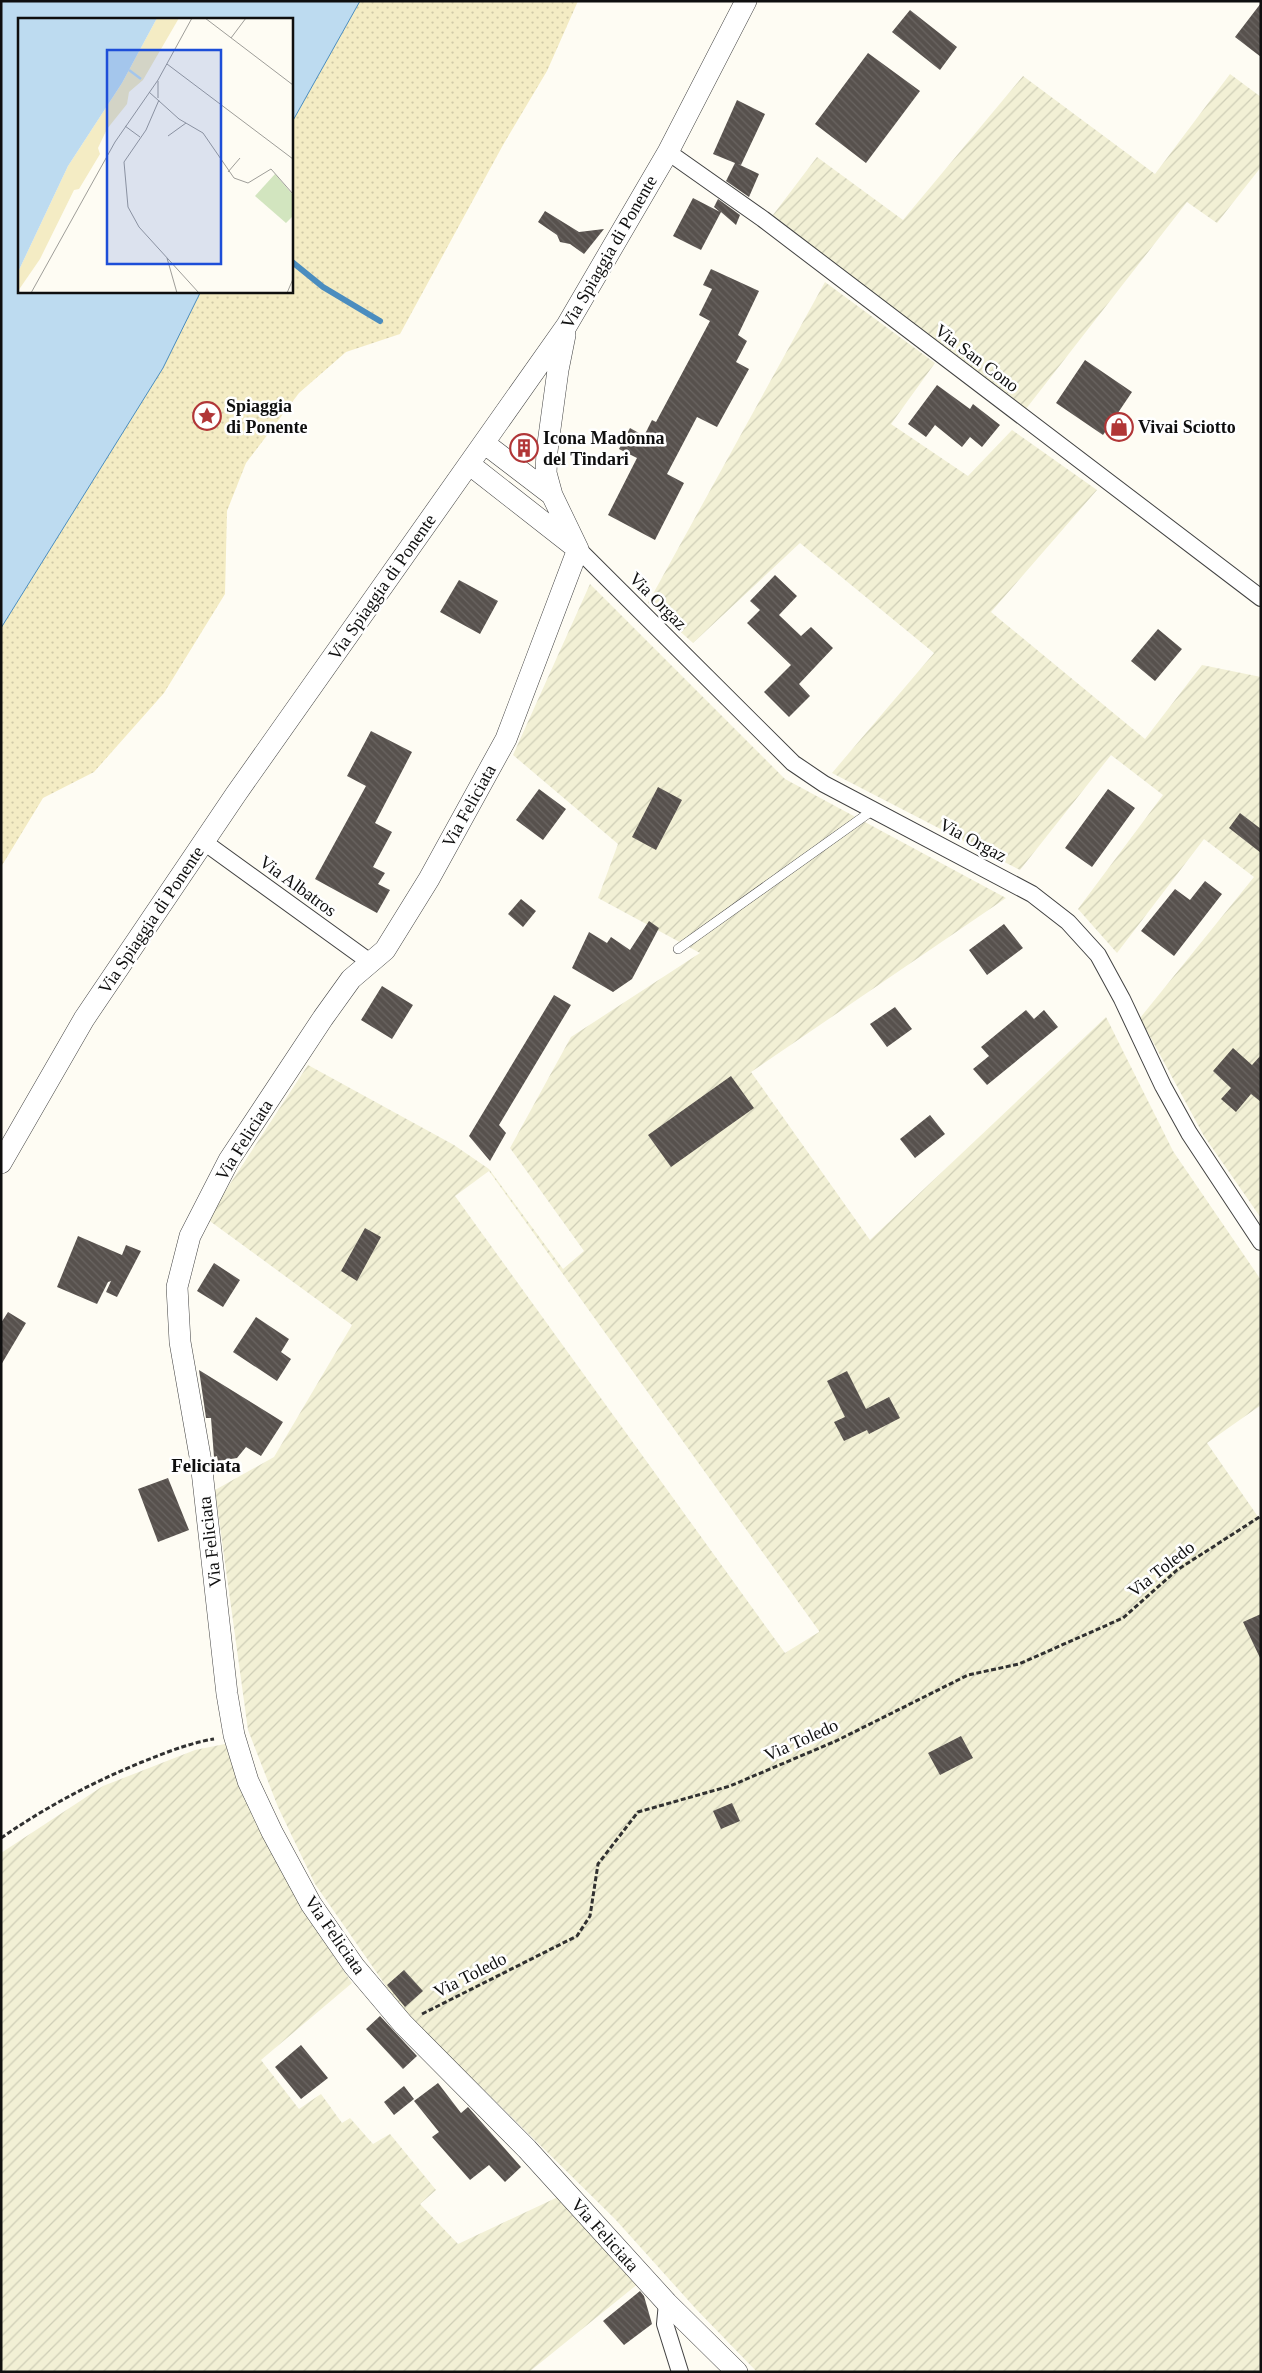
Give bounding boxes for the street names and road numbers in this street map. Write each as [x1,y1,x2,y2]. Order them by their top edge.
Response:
street label: Via Spiaggia di Ponente [557,172,661,332]
street label: Via San Cono [931,320,1023,396]
street label: Via Spiaggia di Ponente [324,510,440,664]
street label: Via Orgaz [625,568,691,634]
street label: Via Feliciata [438,761,500,851]
street label: Via Orgaz [936,814,1010,866]
street label: Via Spiaggia di Ponente [94,843,208,997]
street label: Via Albatros [256,851,340,921]
street label: Via Feliciata [211,1096,277,1184]
street label: Via Feliciata [195,1495,225,1589]
street label: Via Toledo [1124,1537,1198,1601]
street label: Via Toledo [761,1715,841,1765]
street label: Via Feliciata [301,1892,369,1978]
street label: Via Toledo [430,1948,510,2002]
street label: Via Feliciata [567,2194,643,2276]

